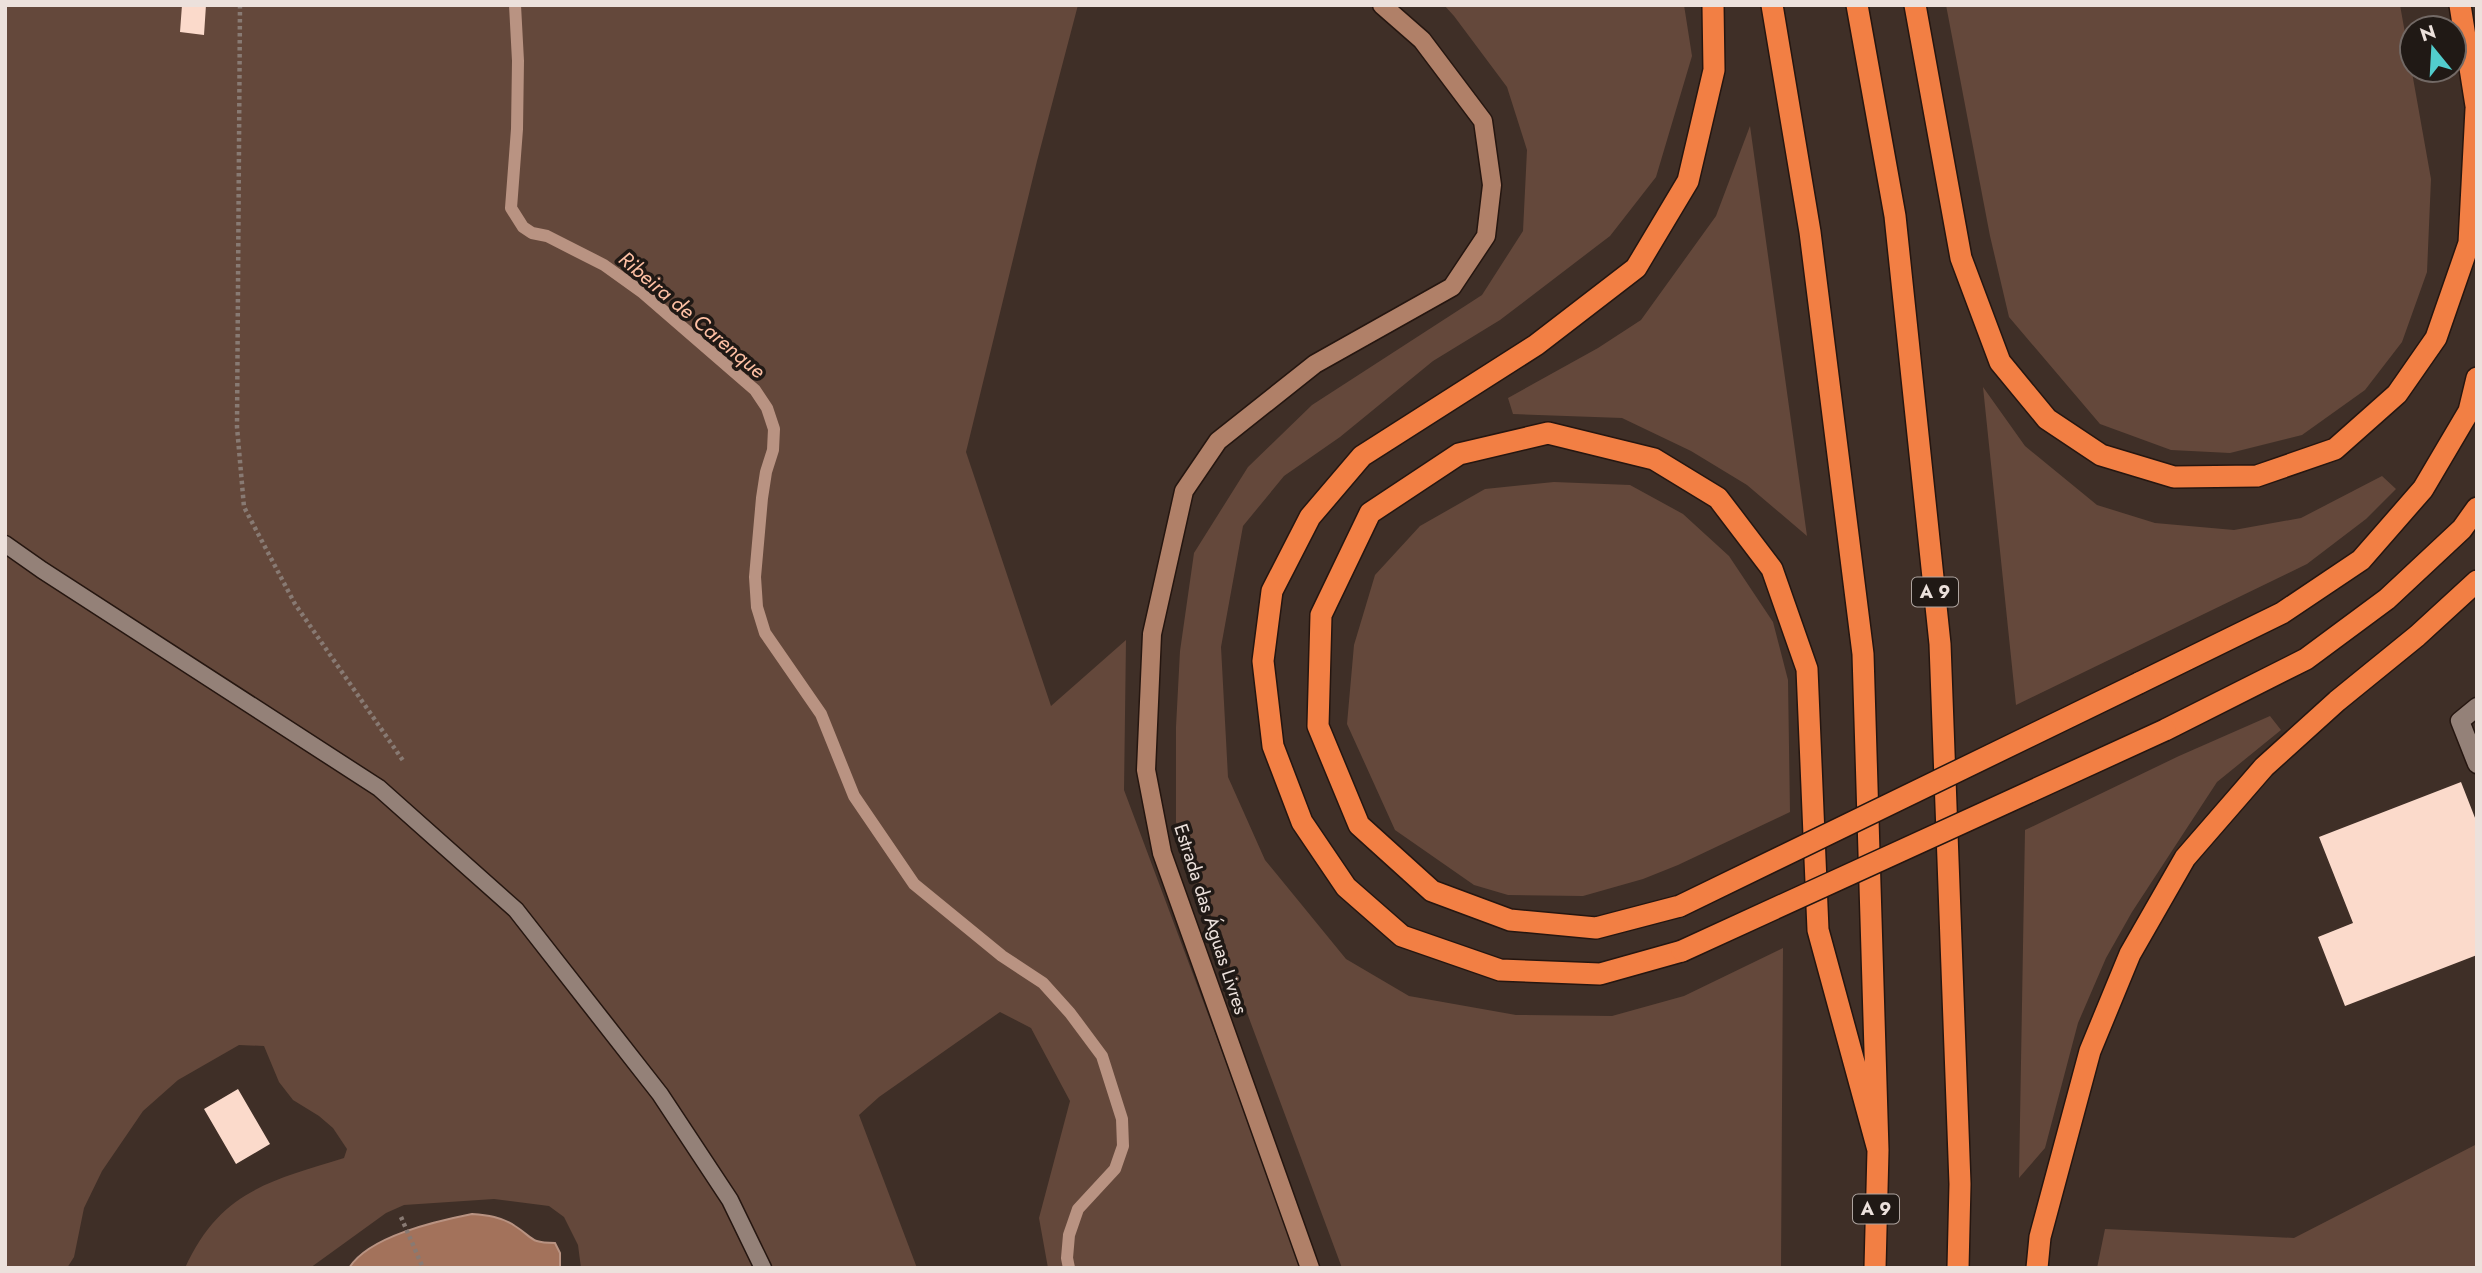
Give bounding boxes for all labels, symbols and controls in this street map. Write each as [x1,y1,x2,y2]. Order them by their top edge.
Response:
north arrow [2398,14,2468,84]
text: N [2417,18,2439,48]
water label: Ribeira de Carenque [612,244,772,386]
road number: A 9 [1912,578,1958,606]
street label: Estrada das Águas Livres [1167,820,1255,1018]
road number: A 9 [1853,1194,1899,1224]

